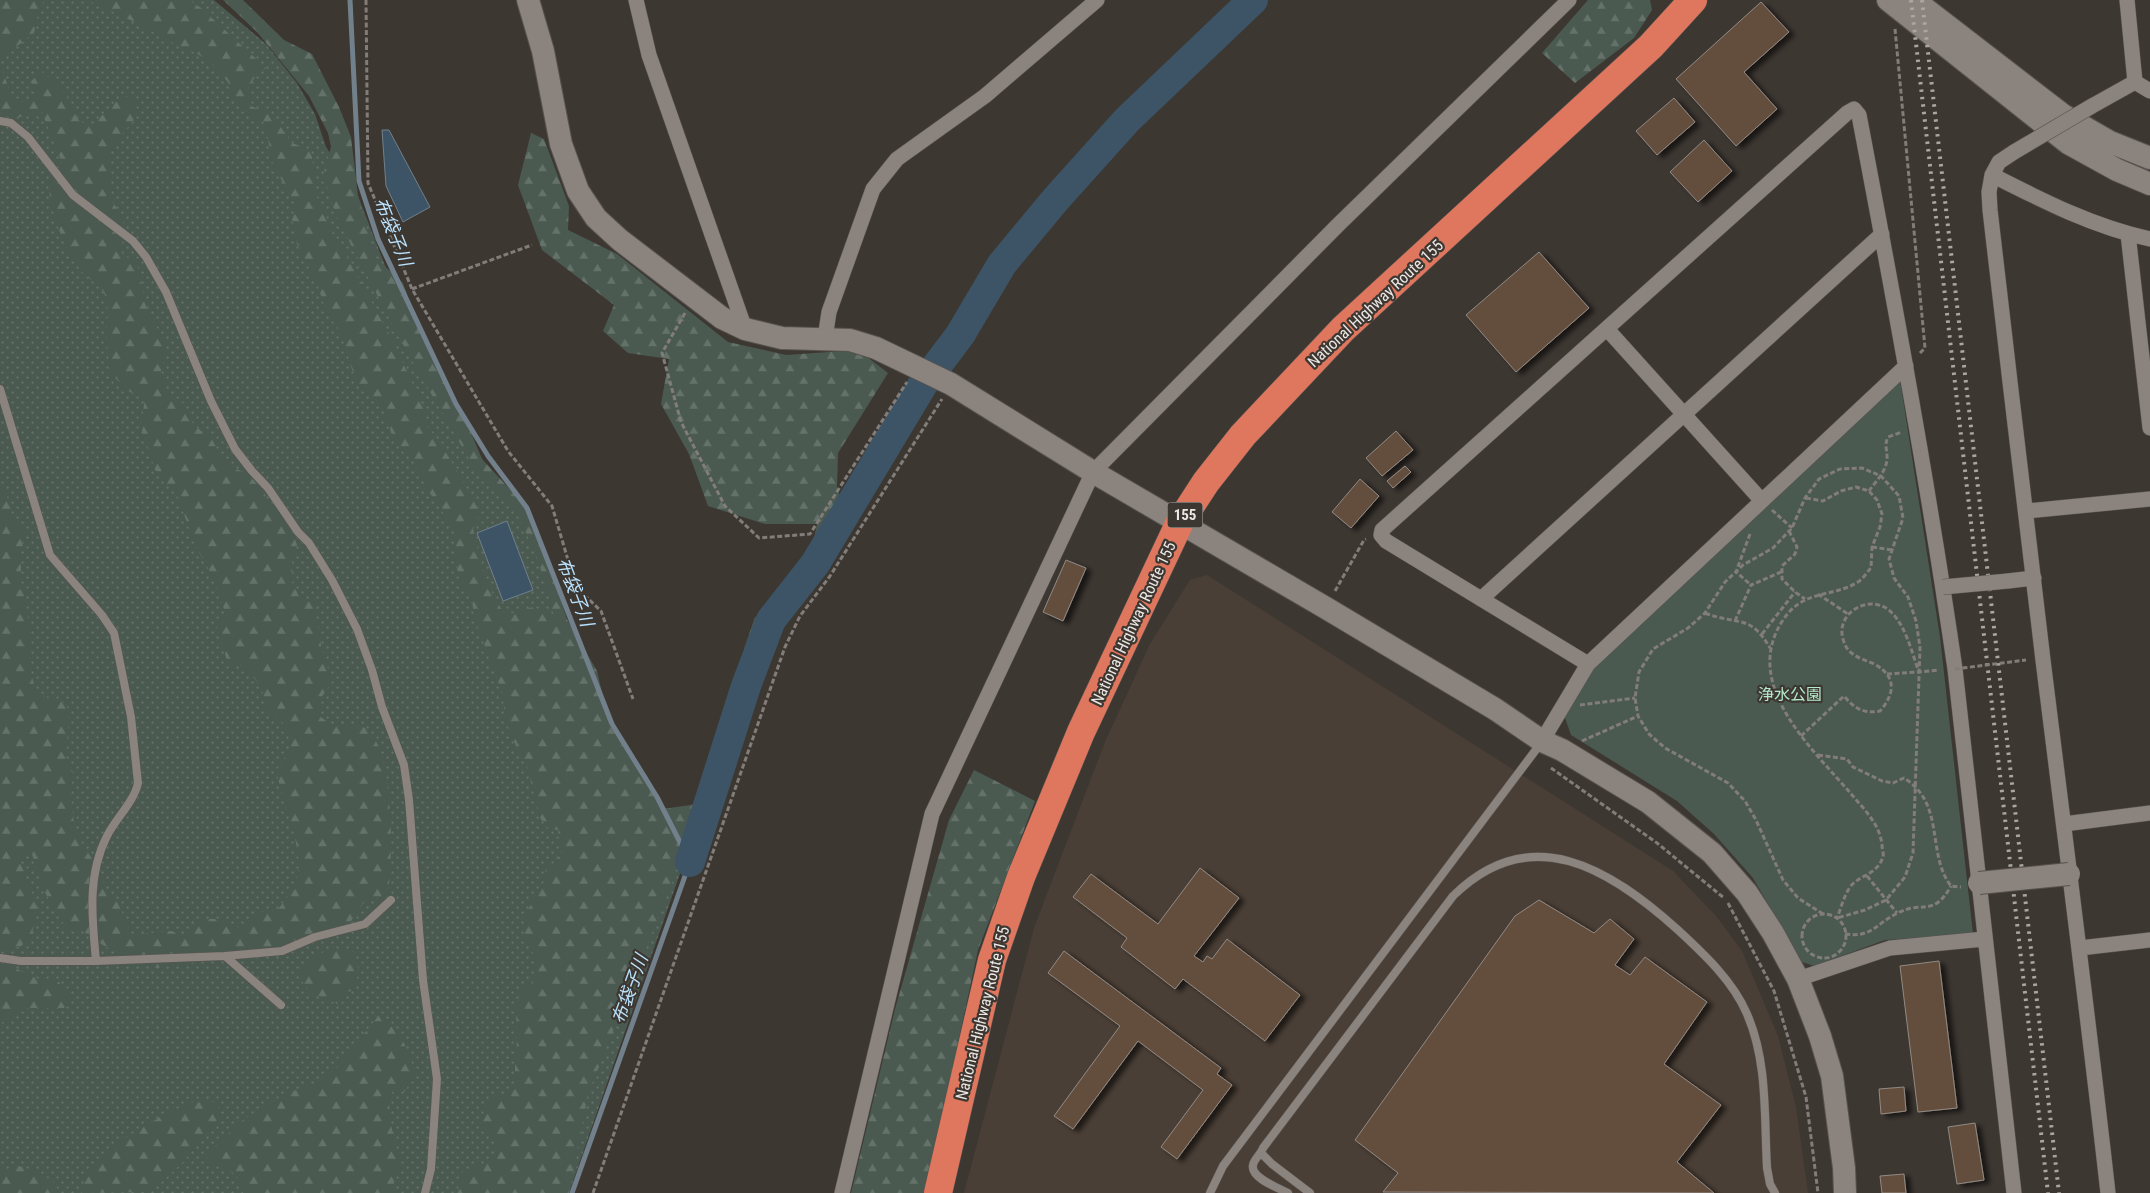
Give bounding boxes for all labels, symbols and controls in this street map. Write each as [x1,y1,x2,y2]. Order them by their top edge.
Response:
water label: 布袋子川 [370,195,417,271]
street label: National Highway Route 155 [1304,236,1447,371]
road number: 155 [1168,502,1202,528]
street label: National Highway Route 155 [1087,538,1180,708]
water label: 布袋子川 [553,554,599,631]
park label: 浄水公園 [1758,685,1822,704]
street label: National Highway Route 155 [952,924,1013,1102]
water label: 布袋子川 [607,950,652,1026]

